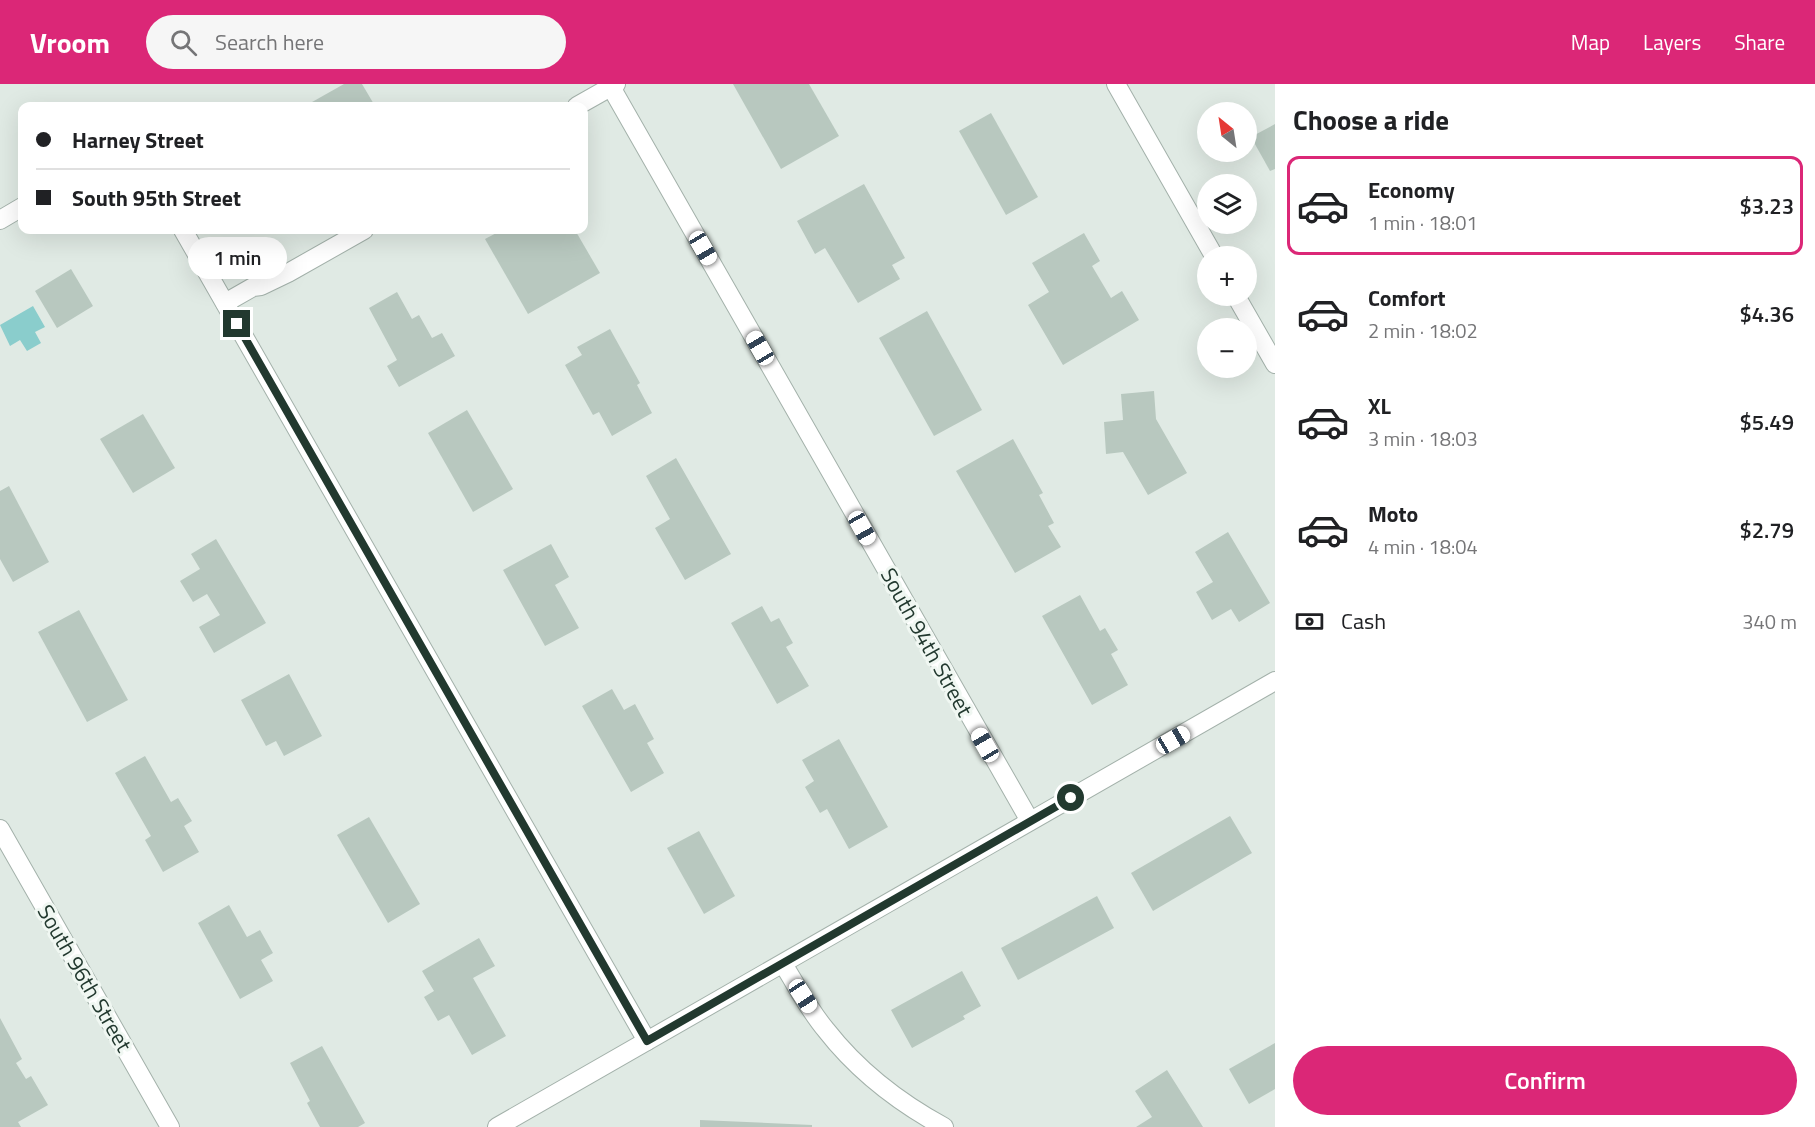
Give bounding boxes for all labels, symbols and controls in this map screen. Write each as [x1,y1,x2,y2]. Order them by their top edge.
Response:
search box [146,15,566,69]
text: Vroom [30,21,110,64]
text: Search here [215,25,324,59]
icon: search [167,26,200,59]
text: Map [1571,26,1610,58]
text: Layers [1643,26,1701,58]
text: Share [1734,26,1785,58]
text: Choose a ride [1293,99,1449,140]
north arrow [1197,102,1257,162]
map controls [1197,102,1257,378]
text: Harney Street [72,123,204,157]
text: Economy [1368,173,1455,207]
button: layers [1197,174,1257,234]
icon: car [1296,179,1350,233]
text: South 95th Street [72,181,241,215]
text: $3.23 [1739,189,1794,223]
text: 1 min · 18:01 [1368,207,1478,238]
car [686,228,720,268]
callout: 1 min [188,237,286,279]
text: 1 min [213,242,262,273]
button: + [1197,246,1257,306]
text: Comfort [1368,281,1446,315]
icon: car [1296,287,1350,341]
text: $4.36 [1739,297,1794,331]
route end [223,310,250,337]
text: 2 min · 18:02 [1368,315,1478,346]
button: − [1197,318,1257,378]
car [743,328,777,368]
text: XL [1368,389,1391,423]
icon: car [1296,395,1350,449]
text: $5.49 [1739,405,1794,439]
text: 3 min · 18:03 [1368,423,1478,454]
text: Moto [1368,497,1418,531]
icon: car [1296,503,1350,557]
car [845,508,879,548]
text: $2.79 [1739,513,1794,547]
text: 4 min · 18:04 [1368,531,1478,562]
street label: South 94th Street [872,561,982,723]
text: Cash [1341,604,1386,638]
icon: cash [1293,605,1326,638]
text: 340 m [1742,606,1797,637]
car [1153,723,1193,757]
car [968,725,1002,765]
route start [1057,784,1084,811]
street label: South 96th Street [29,898,141,1058]
car [786,976,820,1016]
button: Confirm [1293,1046,1797,1115]

